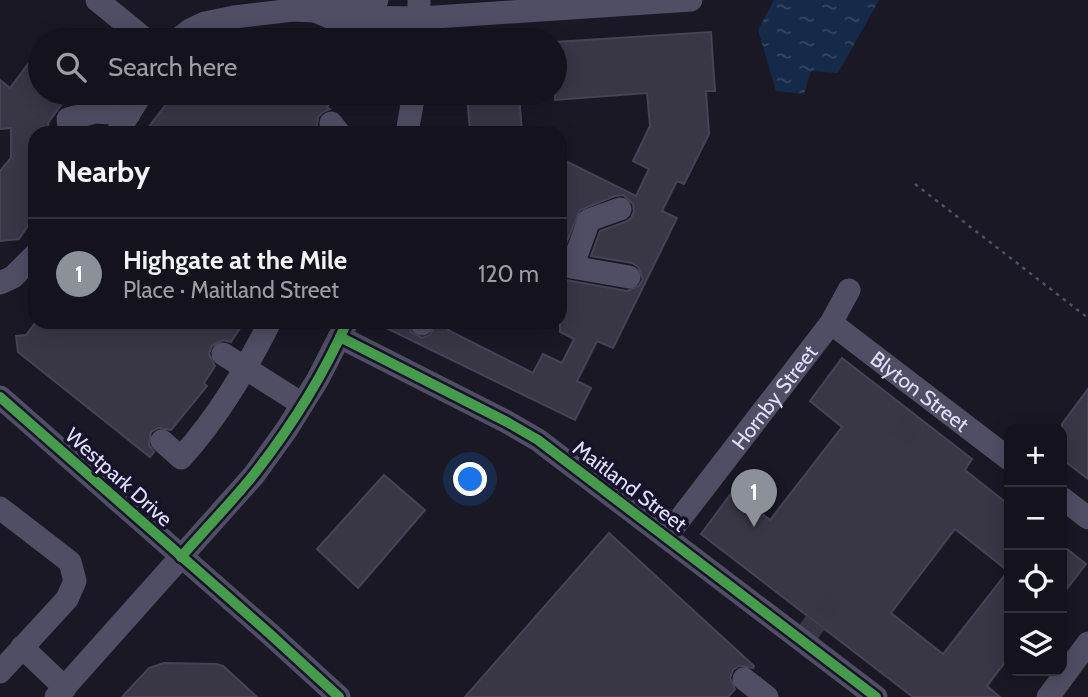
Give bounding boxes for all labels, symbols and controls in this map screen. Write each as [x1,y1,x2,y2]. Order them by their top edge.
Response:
search box [28,28,567,105]
icon: search [52,48,90,86]
text: Search here [108,51,237,83]
text: Nearby [56,153,150,190]
text: Highgate at the Mile [123,244,347,276]
text: 1 [75,260,83,288]
text: 120 m [478,260,539,288]
text: Place · Maitland Street [123,276,339,304]
street label: Hornby Street [726,340,822,454]
street label: Blyton Street [866,346,974,436]
street label: Westpark Drive [60,422,178,532]
map controls [1004,424,1067,676]
button: + [1004,424,1067,487]
street label: Maitland Street [568,435,692,537]
your location [453,462,487,496]
pin: 1 [731,469,777,527]
button: − [1004,487,1067,550]
button: locate [1004,550,1067,613]
button: layers [1004,613,1067,676]

